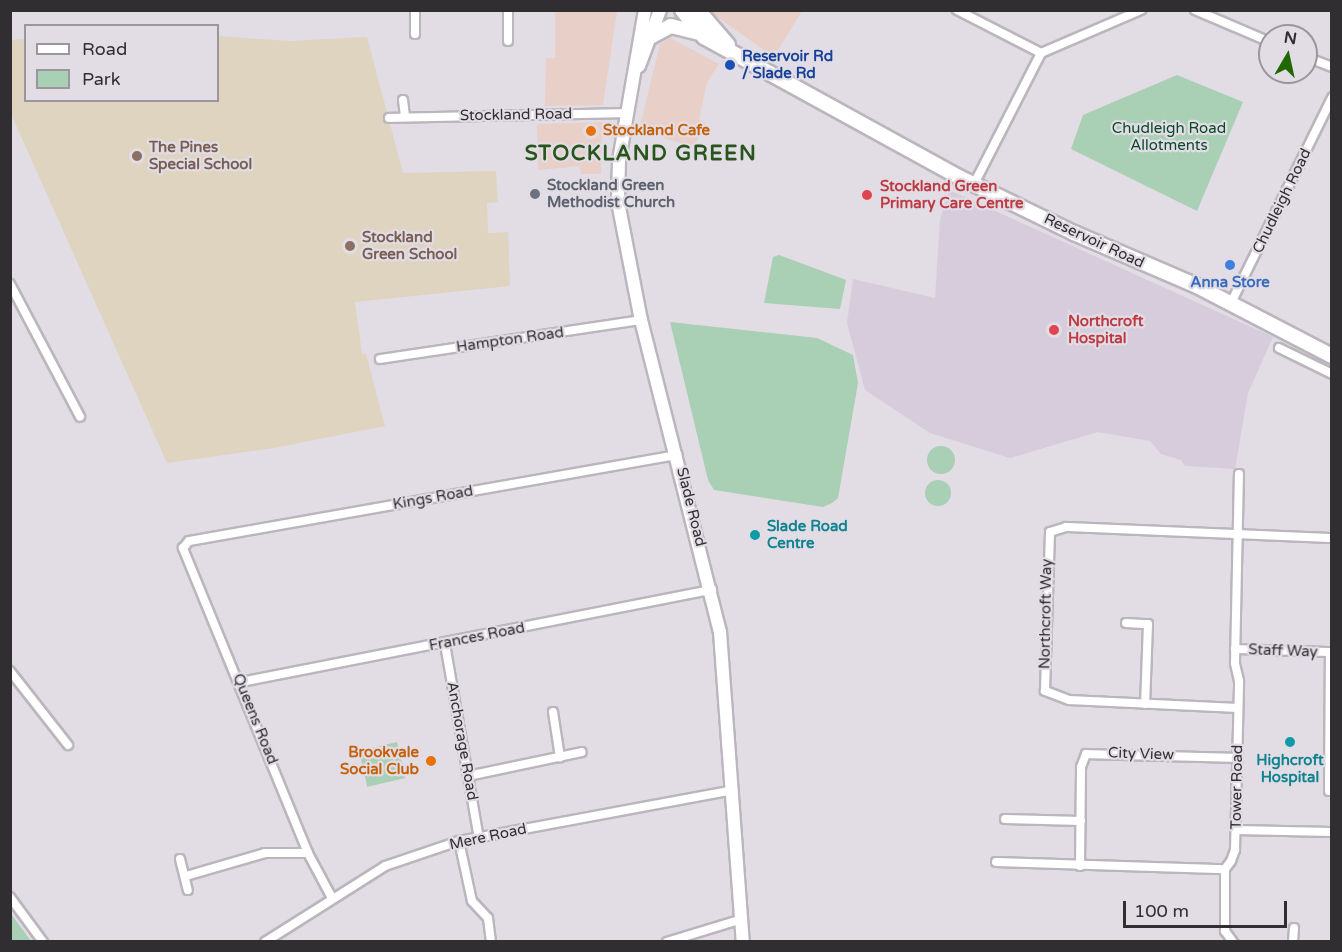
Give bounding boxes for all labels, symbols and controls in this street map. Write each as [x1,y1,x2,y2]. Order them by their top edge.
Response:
legend [24,24,219,102]
north arrow [1258,24,1318,84]
text: N [1283,27,1298,49]
text: Road [82,38,127,60]
place label: Reservoir Rd / Slade Rd [742,47,833,82]
marker: Reservoir Rd / Slade Rd [723,58,737,72]
text: Park [82,68,120,90]
street label: Stockland Road [460,105,572,125]
park label: Chudleigh Road Allotments [1112,119,1226,154]
place label: Stockland Cafe [603,122,710,140]
marker: Stockland Cafe [584,124,598,138]
place label: The Pines Special School [149,138,252,173]
district label: STOCKLAND GREEN [525,141,757,167]
street label: Chudleigh Road [1249,146,1315,256]
marker: The Pines Special School [130,149,144,163]
place label: Stockland Green Methodist Church [547,176,675,211]
place label: Stockland Green Primary Care Centre [880,177,1023,212]
marker: Stockland Green Primary Care Centre [858,186,876,204]
marker: Stockland Green Methodist Church [528,187,542,201]
street label: Reservoir Road [1041,210,1147,272]
place label: Stockland Green School [362,228,457,263]
marker: Stockland Green School [343,239,357,253]
marker: Anna Store [1223,258,1237,272]
place label: Anna Store [1190,274,1270,292]
place label: Northcroft Hospital [1068,312,1143,347]
marker: Northcroft Hospital [1045,321,1063,339]
street label: Hampton Road [455,324,565,356]
street label: Slade Road [672,466,710,548]
street label: Kings Road [391,482,475,514]
place label: Slade Road Centre [767,517,848,552]
marker: Slade Road Centre [748,528,762,542]
street label: Northcroft Way [1036,559,1056,669]
street label: Frances Road [428,619,526,655]
street label: Staff Way [1248,641,1318,661]
street label: Queens Road [229,671,281,767]
street label: Anchorage Road [443,680,481,802]
marker: Highcroft Hospital [1283,735,1297,749]
place label: Brookvale Social Club [340,743,419,778]
street label: City View [1108,744,1174,764]
street label: Tower Road [1227,744,1247,830]
place label: Highcroft Hospital [1256,751,1324,786]
marker: Brookvale Social Club [424,754,438,768]
street label: Mere Road [448,820,528,854]
scale bar [1126,889,1290,927]
text: 100 m [1134,900,1189,922]

